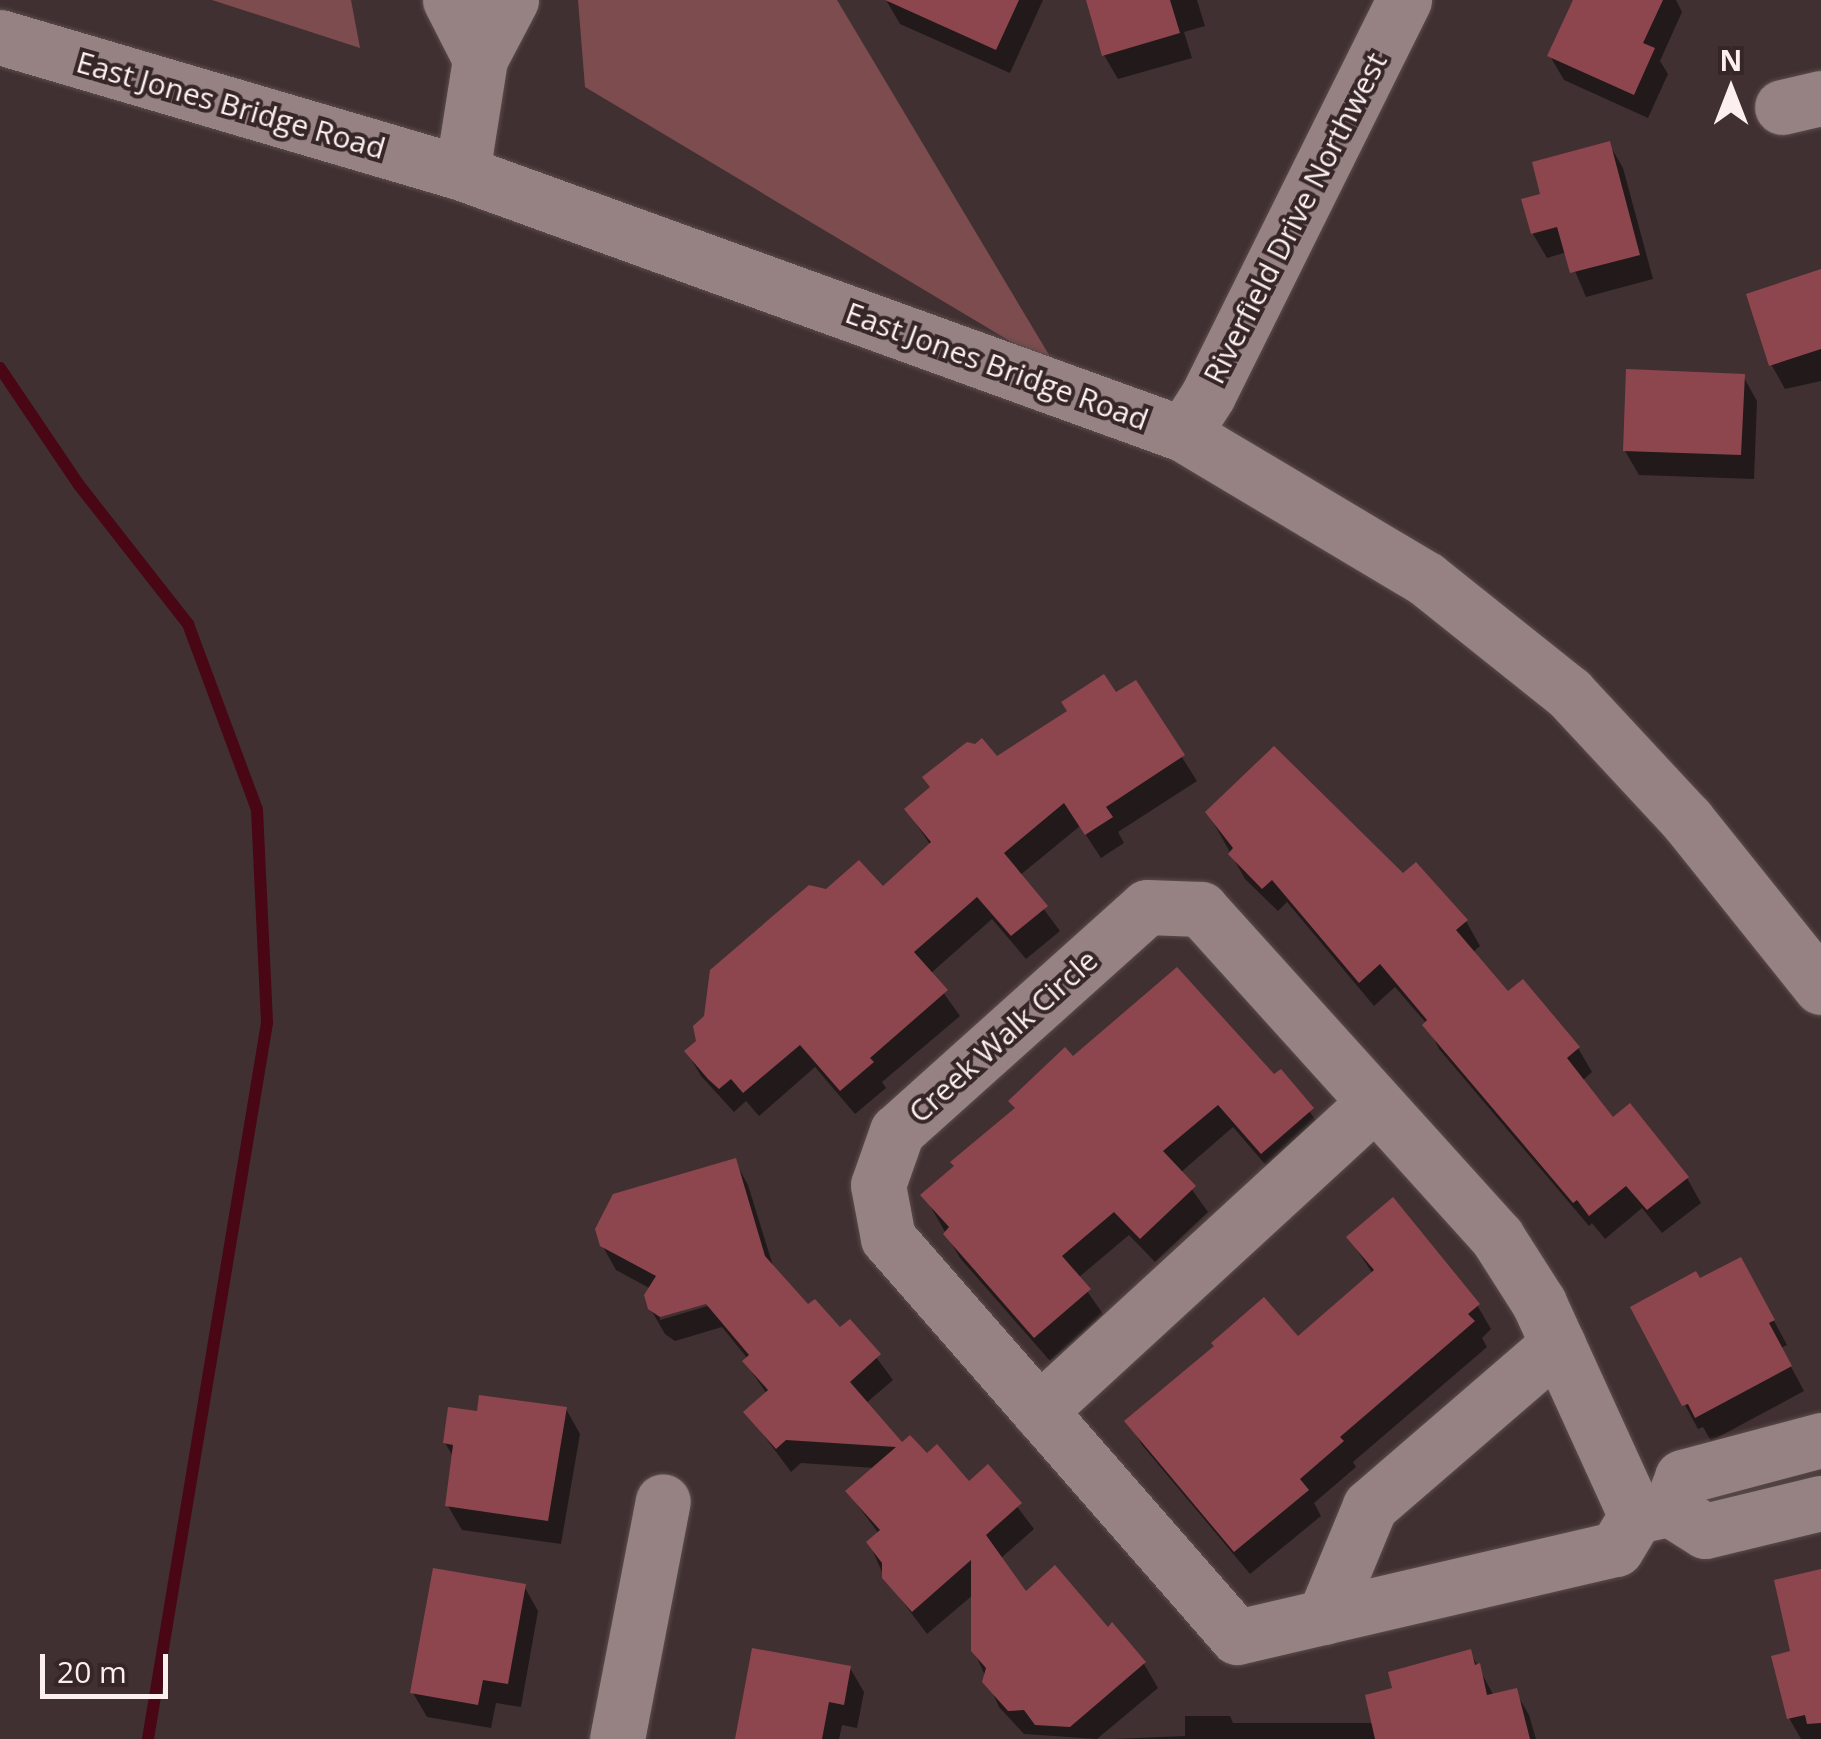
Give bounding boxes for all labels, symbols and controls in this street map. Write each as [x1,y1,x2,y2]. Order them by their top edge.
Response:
north arrow [1681,40,1781,140]
text: N [1720,41,1742,79]
street label: East Jones Bridge Road [72,44,390,166]
street label: Riverfield Drive Northwest [1196,46,1394,390]
street label: East Jones Bridge Road [841,294,1153,438]
street label: Creek Walk Circle [901,942,1105,1130]
scale bar [45,1634,172,1696]
text: 20 m [57,1651,127,1692]

